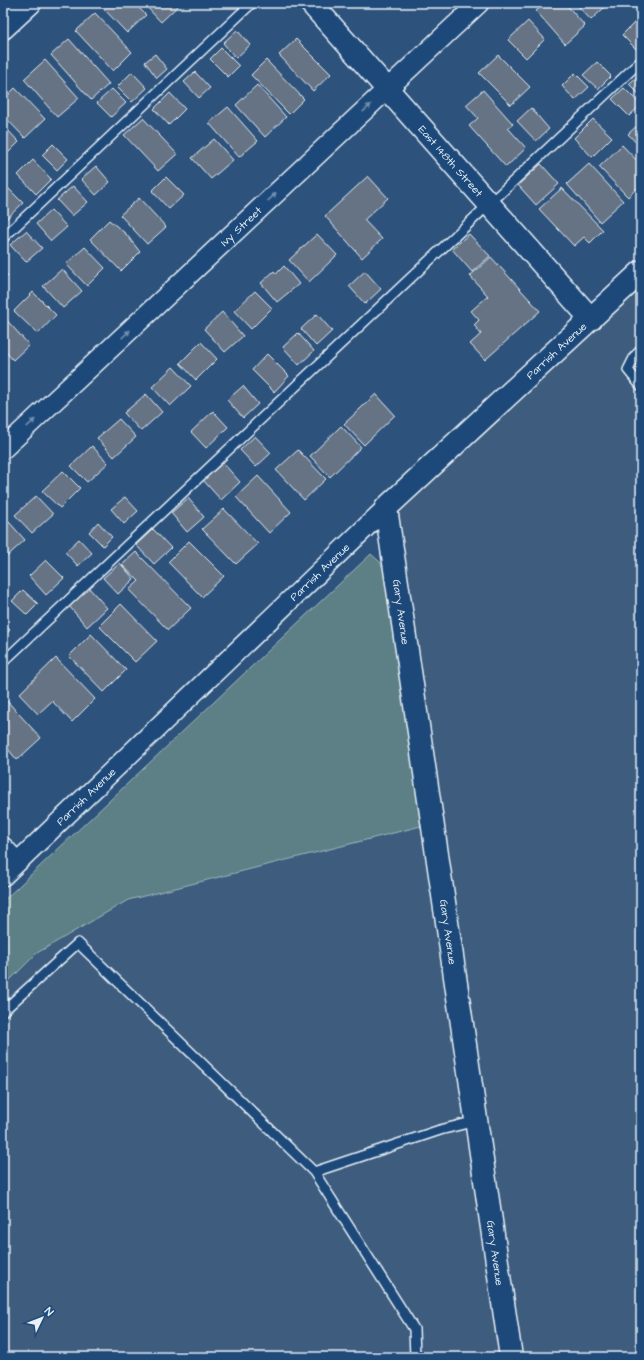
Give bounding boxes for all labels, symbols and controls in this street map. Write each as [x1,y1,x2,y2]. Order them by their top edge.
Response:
one-way arrow [362,103,372,113]
street label: East 148th Street [415,122,487,200]
one-way arrow [267,192,277,202]
street label: Ivy Street [217,203,265,249]
street label: Parrish Avenue [523,319,590,382]
one-way arrow [121,329,131,339]
one-way arrow [26,418,37,427]
street label: Parrish Avenue [286,540,353,604]
street label: Gary Avenue [388,579,413,646]
street label: Parrish Avenue [53,764,119,829]
street label: Gary Avenue [435,899,460,966]
street label: Gary Avenue [482,1220,507,1287]
north arrow [22,1298,62,1338]
text: N [41,1304,57,1319]

